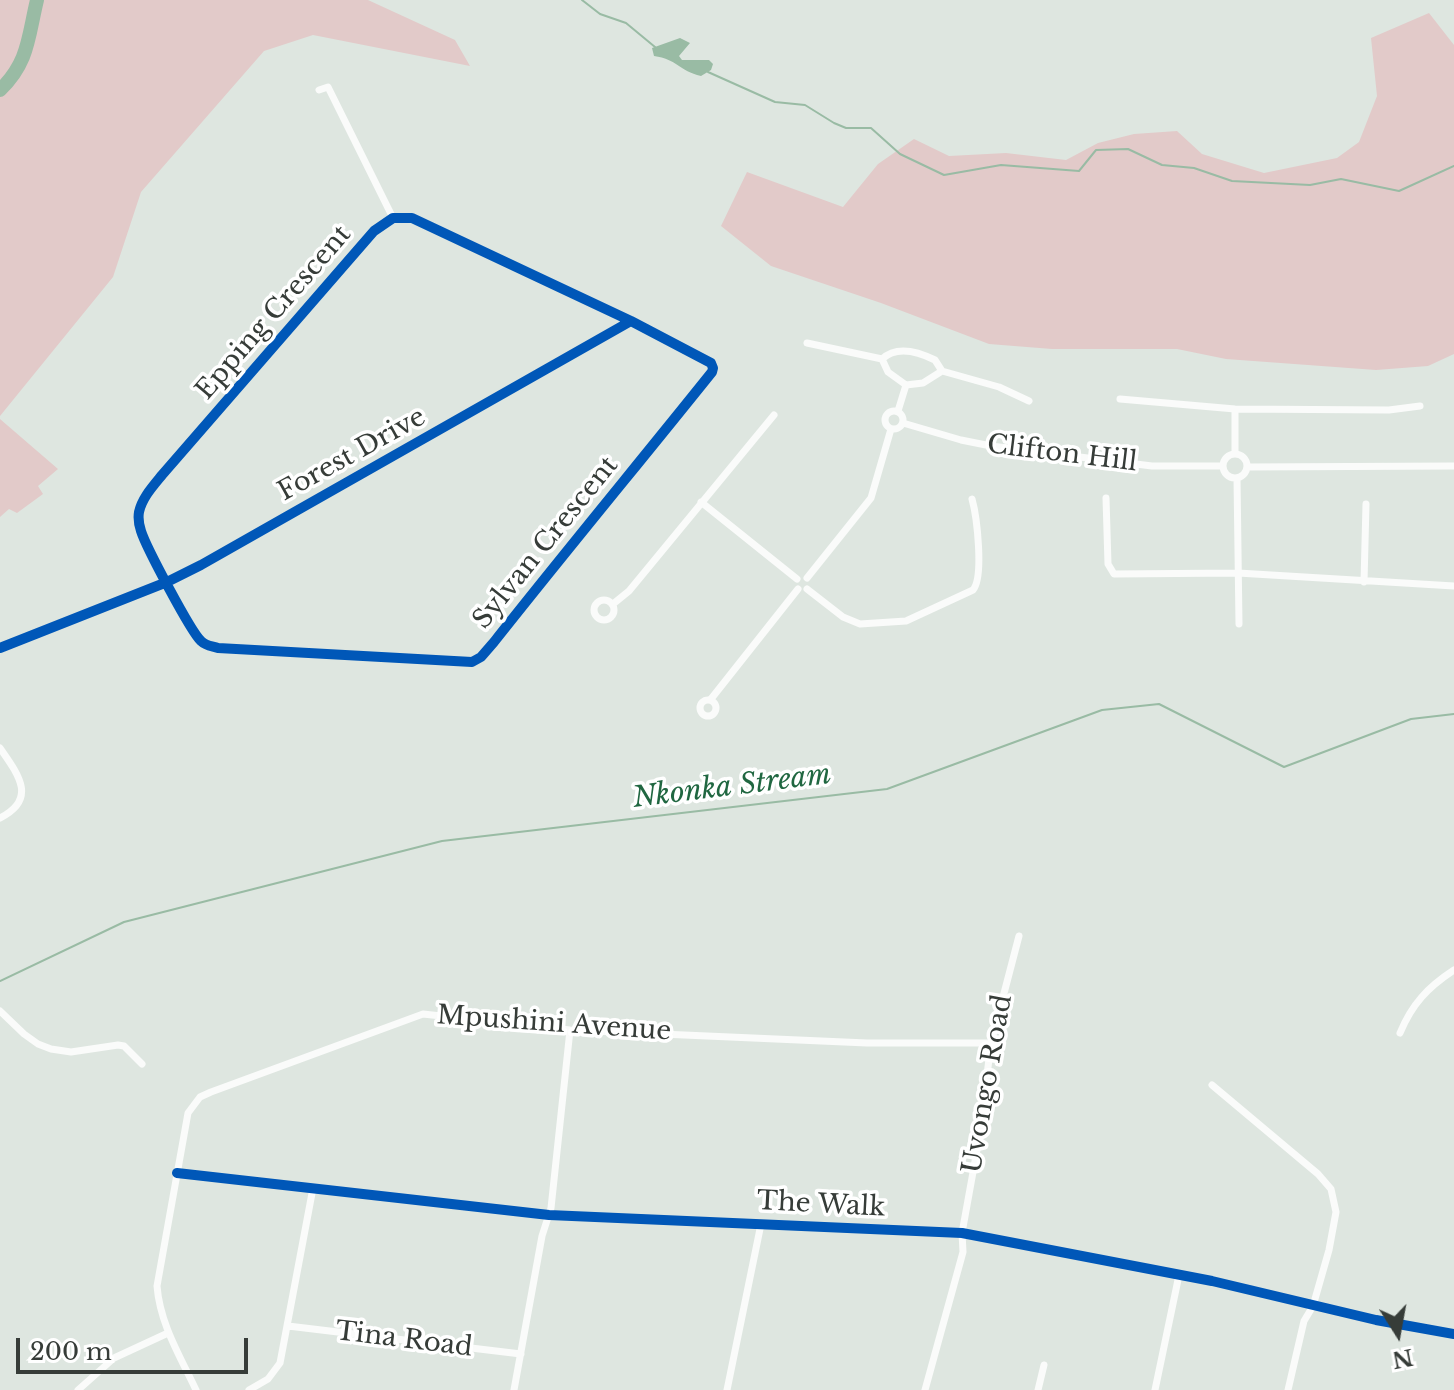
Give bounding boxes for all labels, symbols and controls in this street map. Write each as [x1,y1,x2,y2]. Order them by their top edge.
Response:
street label: Epping Crescent [190,220,358,406]
street label: Forest Drive [273,402,431,508]
street label: Clifton Hill [985,429,1139,479]
street label: Sylvan Crescent [467,451,625,635]
water label: Nkonka Stream [631,758,833,816]
street label: Uvongo Road [957,992,1019,1176]
street label: Mpushini Avenue [436,1000,672,1048]
street label: The Walk [756,1186,886,1224]
north arrow [1358,1294,1438,1374]
street label: Tina Road [334,1316,474,1364]
scale bar [20,1322,252,1372]
text: 200 m [30,1337,112,1366]
text: N [1390,1343,1415,1373]

